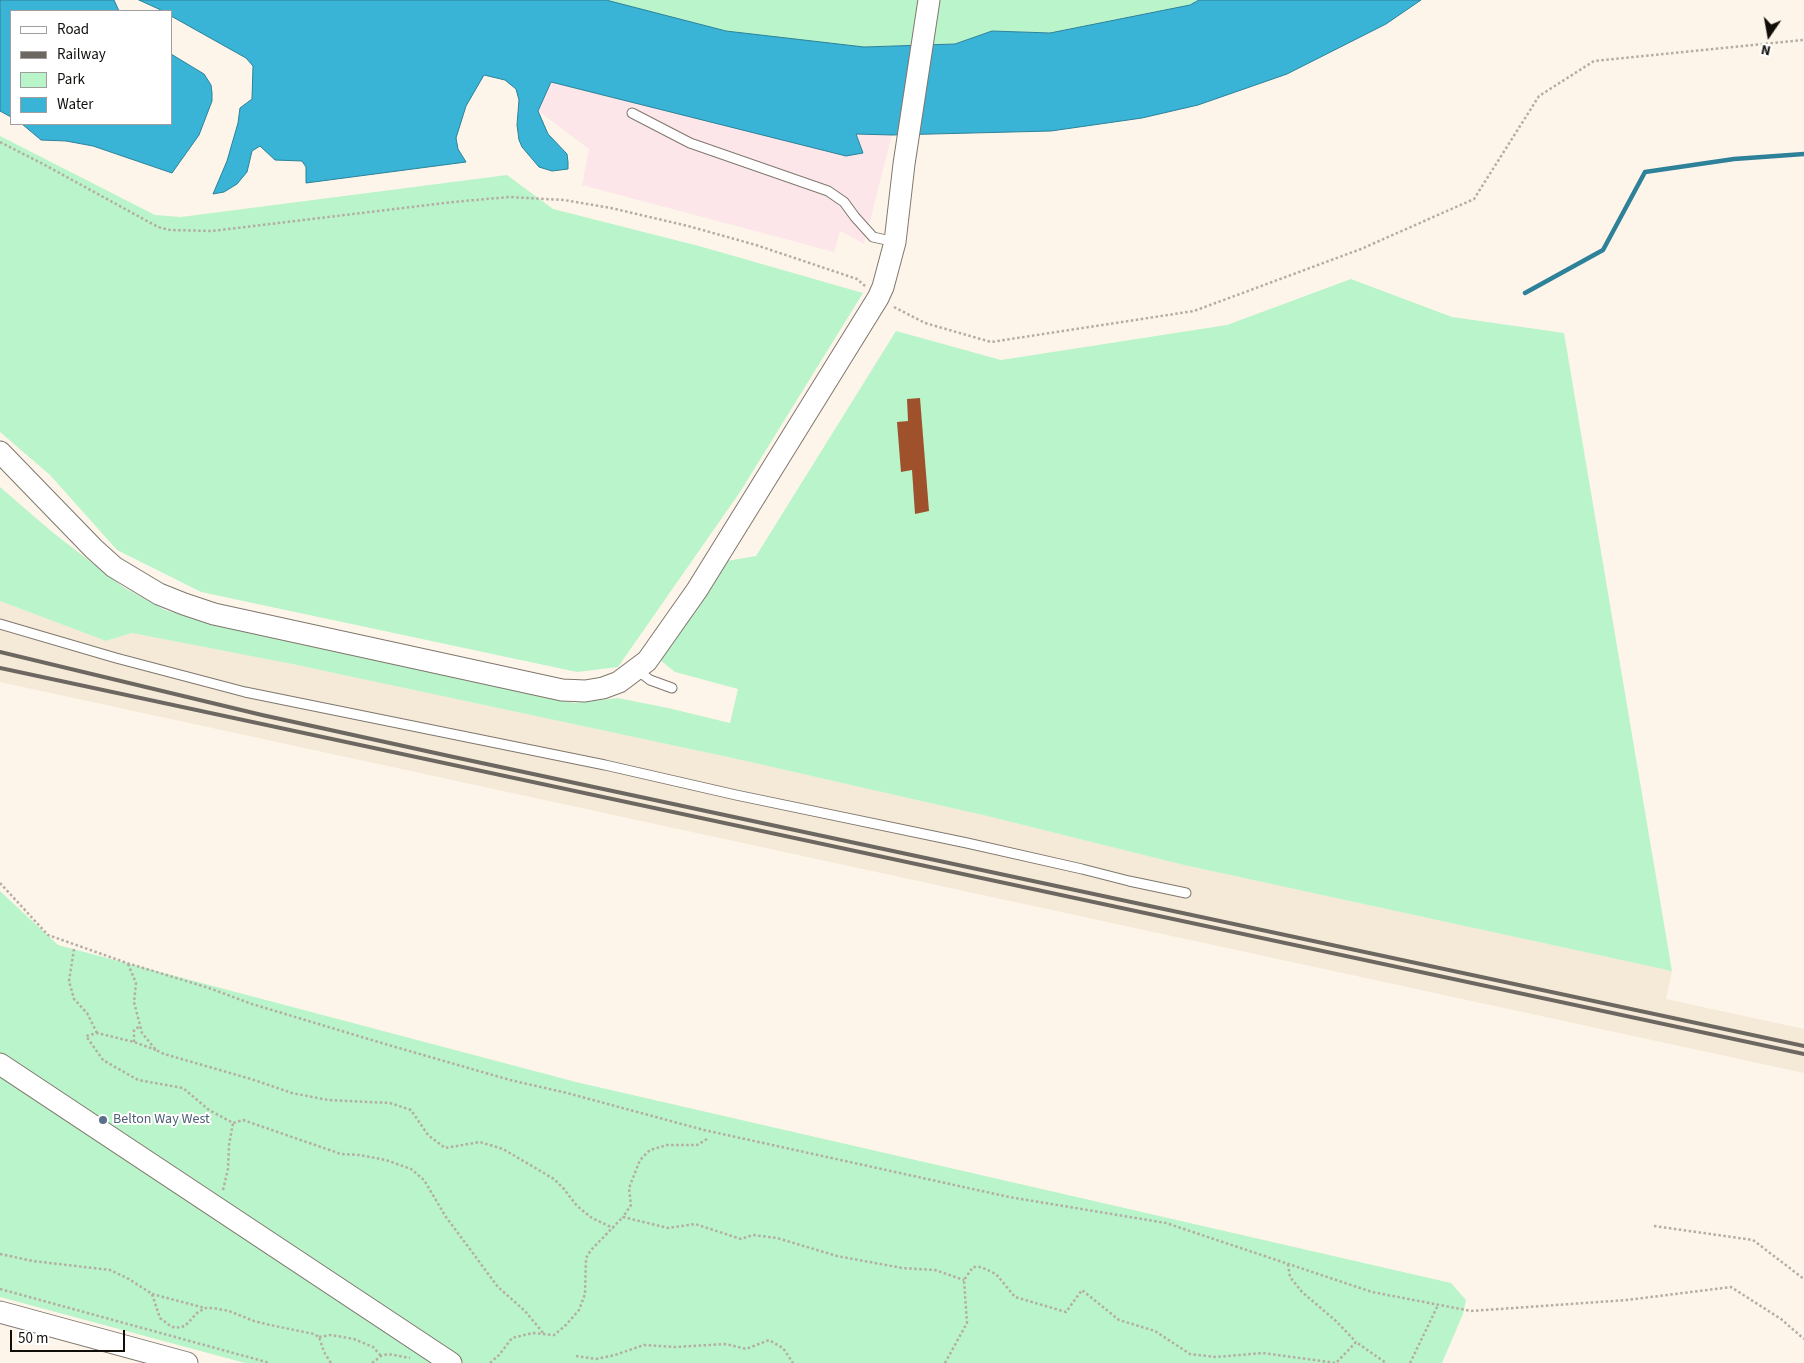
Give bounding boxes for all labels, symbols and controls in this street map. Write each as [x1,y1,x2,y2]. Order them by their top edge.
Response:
legend [10,10,172,125]
north arrow [1744,10,1794,60]
text: Road [57,19,89,40]
text: N [1759,39,1773,60]
text: Railway [57,44,106,65]
text: Park [57,69,85,90]
text: Water [57,94,93,115]
place label: Belton Way West [113,1112,210,1128]
marker: Belton Way West [97,1114,109,1126]
scale bar [12,1320,128,1352]
text: 50 m [18,1328,48,1349]

